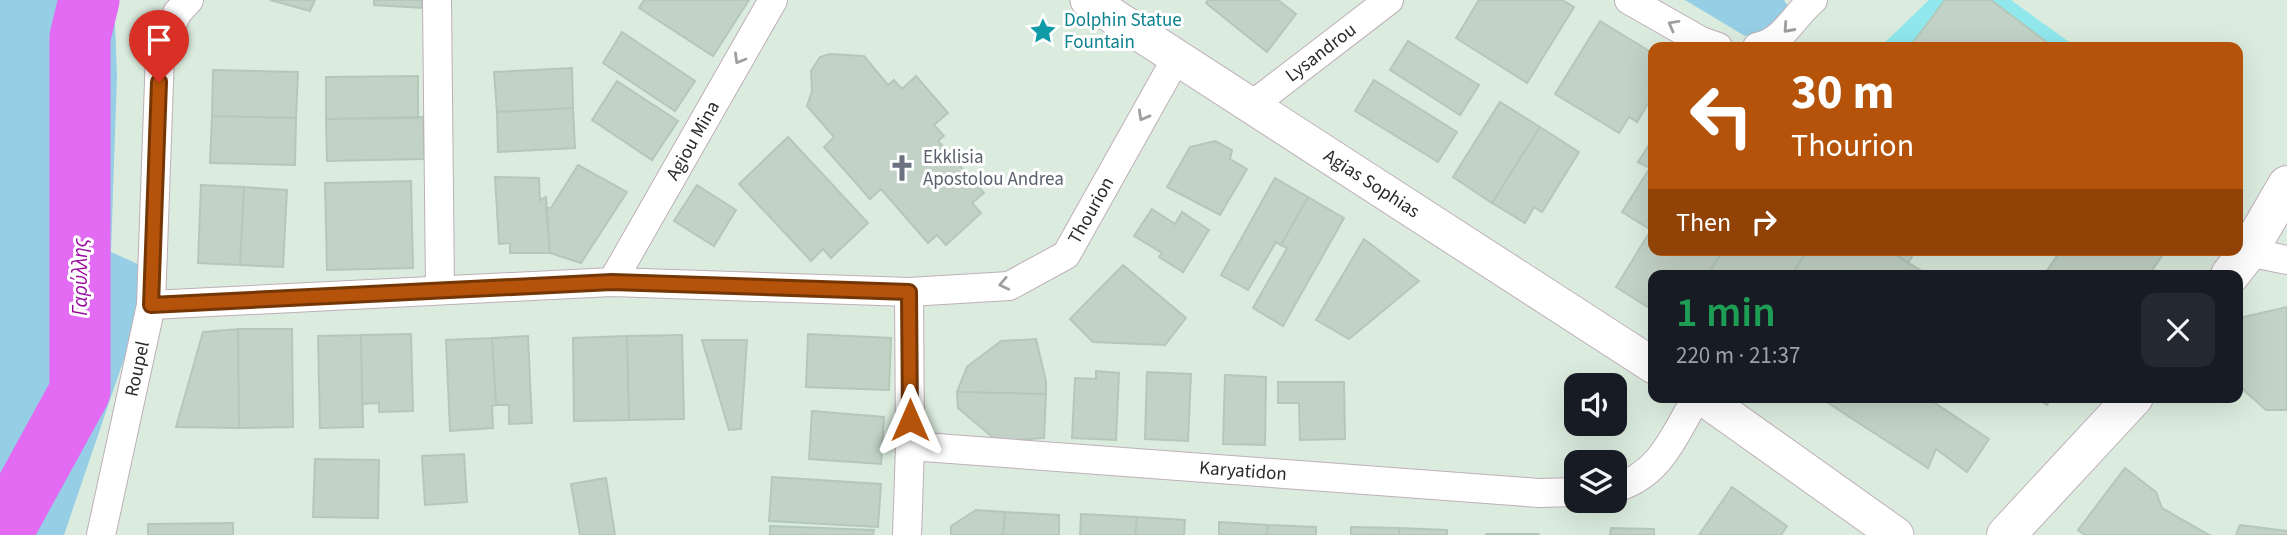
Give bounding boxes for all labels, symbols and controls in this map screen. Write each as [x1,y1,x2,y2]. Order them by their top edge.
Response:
place label: Dolphin Statue Fountain [1064,7,1182,56]
pin [129,10,189,82]
place icon: Dolphin Statue Fountain [1028,16,1058,46]
street label: Lysandrou [1280,16,1362,88]
one-way arrow [1667,20,1680,33]
one-way arrow [1783,20,1796,33]
icon: arrive [140,21,178,59]
one-way arrow [734,52,747,65]
text: 30 m [1791,58,1895,128]
icon: left [1676,70,1767,161]
street label: Agiou Mina [659,96,726,185]
one-way arrow [1138,109,1151,122]
text: Thourion [1791,123,1914,169]
street label: Agias Sophias [1319,142,1425,225]
place label: Ekklisia Apostolou Andrea [923,144,1064,193]
church icon: Ekklisia Apostolou Andrea [887,153,917,183]
street label: Thourion [1061,172,1121,249]
icon: right [1745,203,1783,241]
text: Then [1676,204,1731,241]
water label: Γαρύλλης [65,237,95,316]
one-way arrow [999,276,1011,291]
text: 1 min [1676,283,1776,343]
button: close [2141,293,2215,367]
street label: Roupel [118,338,156,399]
text: 220 m · 21:37 [1676,339,1800,372]
map controls [1564,373,1627,513]
button: sound [1564,373,1627,436]
position arrow [873,383,947,457]
button: layers [1564,450,1627,513]
street label: Karyatidon [1198,454,1288,488]

